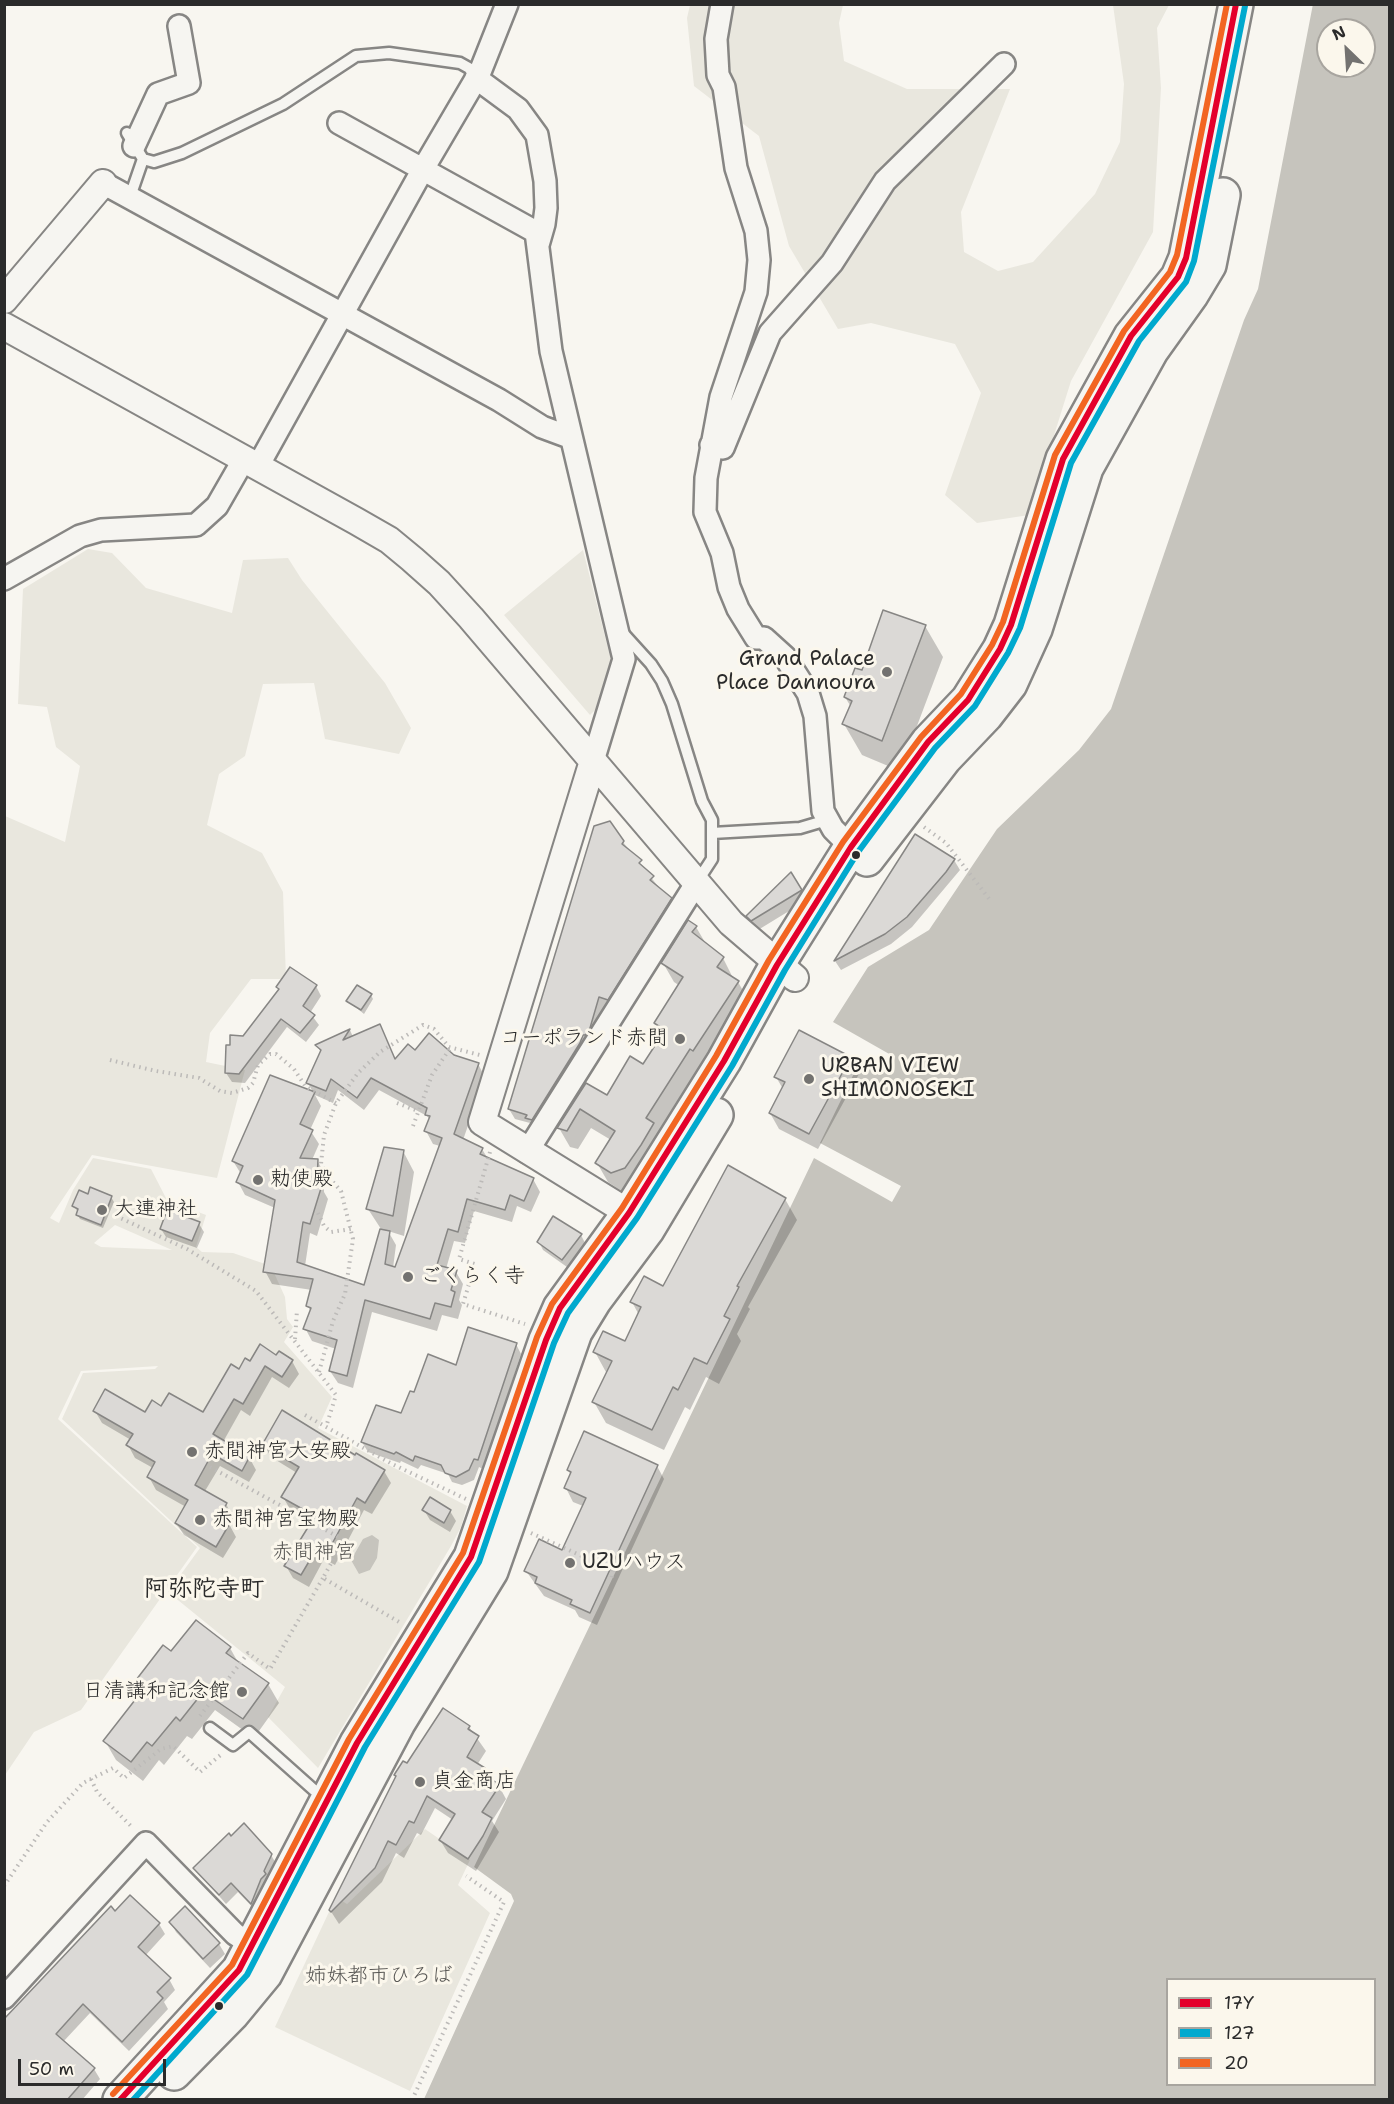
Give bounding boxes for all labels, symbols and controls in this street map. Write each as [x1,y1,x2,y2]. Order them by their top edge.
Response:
north arrow [1316,18,1376,78]
text: N [1329,21,1349,45]
place label: Grand Palace Place Dannoura [716,647,875,697]
marker: Grand Palace Place Dannoura [880,665,894,679]
unlabelled marker [850,849,862,861]
place label: コーポランド赤間 [500,1026,668,1052]
marker: コーポランド赤間 [673,1032,687,1046]
place label: URBAN VIEW SHIMONOSEKI [821,1054,975,1104]
marker: URBAN VIEW SHIMONOSEKI [802,1072,816,1086]
place label: 勅使殿 [270,1167,333,1193]
marker: 勅使殿 [251,1173,265,1187]
place label: 大連神社 [114,1197,198,1223]
marker: 大連神社 [95,1203,109,1217]
place label: ごくらく寺 [420,1264,525,1290]
marker: ごくらく寺 [401,1270,415,1284]
place label: 赤間神宮大安殿 [204,1439,351,1465]
marker: 赤間神宮大安殿 [185,1445,199,1459]
place label: 赤間神宮宝物殿 [212,1507,359,1533]
marker: 赤間神宮宝物殿 [193,1513,207,1527]
park label: 赤間神宮 [272,1540,356,1566]
place label: UZUハウス [582,1550,686,1576]
marker: UZUハウス [563,1556,577,1570]
district label: 阿弥陀寺町 [144,1576,264,1604]
place label: 日清講和記念館 [83,1679,230,1705]
marker: 日清講和記念館 [235,1685,249,1699]
place label: 貞金商店 [432,1769,516,1795]
marker: 貞金商店 [413,1775,427,1789]
park label: 姉妹都市ひろば [306,1964,452,1990]
legend [1166,1978,1376,2086]
text: 17Y [1224,1991,1254,2015]
unlabelled marker [213,2000,225,2012]
text: 127 [1224,2021,1255,2045]
scale bar [21,2047,170,2085]
text: 20 [1224,2051,1249,2075]
text: 50 m [29,2057,74,2081]

